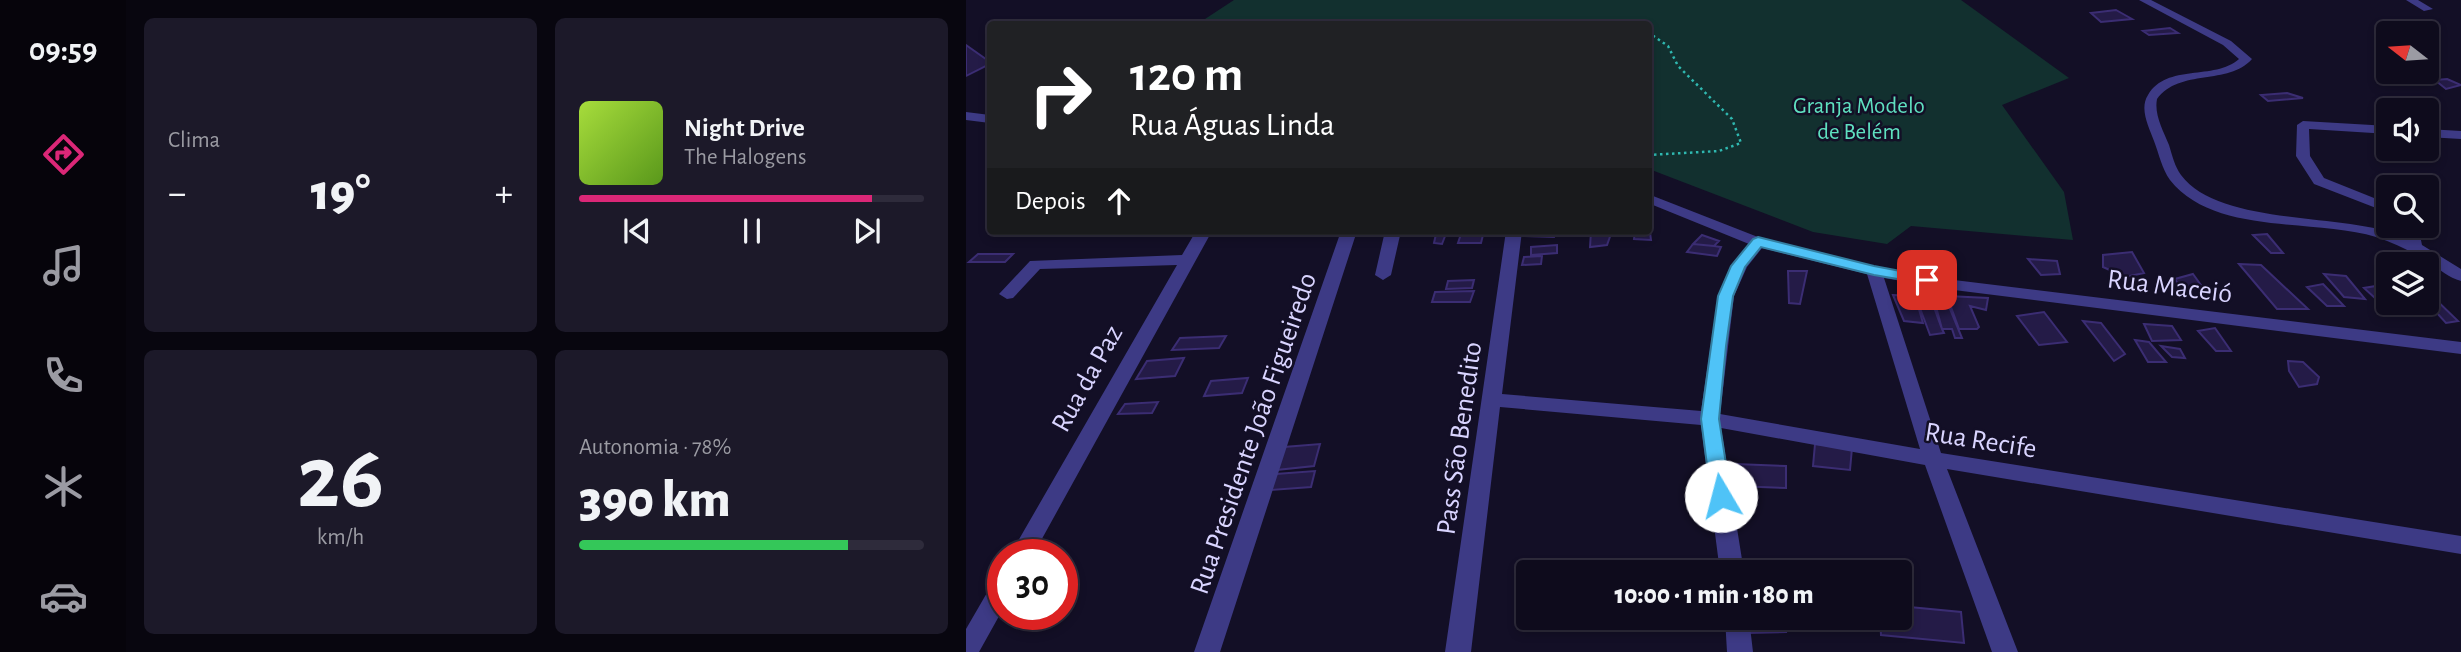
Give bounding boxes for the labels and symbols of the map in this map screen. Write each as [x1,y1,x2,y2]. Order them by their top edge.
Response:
north arrow [2376,21,2440,84]
park label: Granja Modelo de Belém [1793,95,1925,144]
pin [1897,250,1957,310]
street label: Rua Maceió [2106,265,2234,309]
street label: Rua Presidente João Figueiredo [1186,269,1322,598]
street label: Rua da Paz [1047,321,1128,437]
street label: Pass São Benedito [1433,340,1487,537]
street label: Rua Recife [1923,418,2039,464]
position arrow [1684,459,1758,533]
speed limit sign: 30 [987,539,1078,630]

